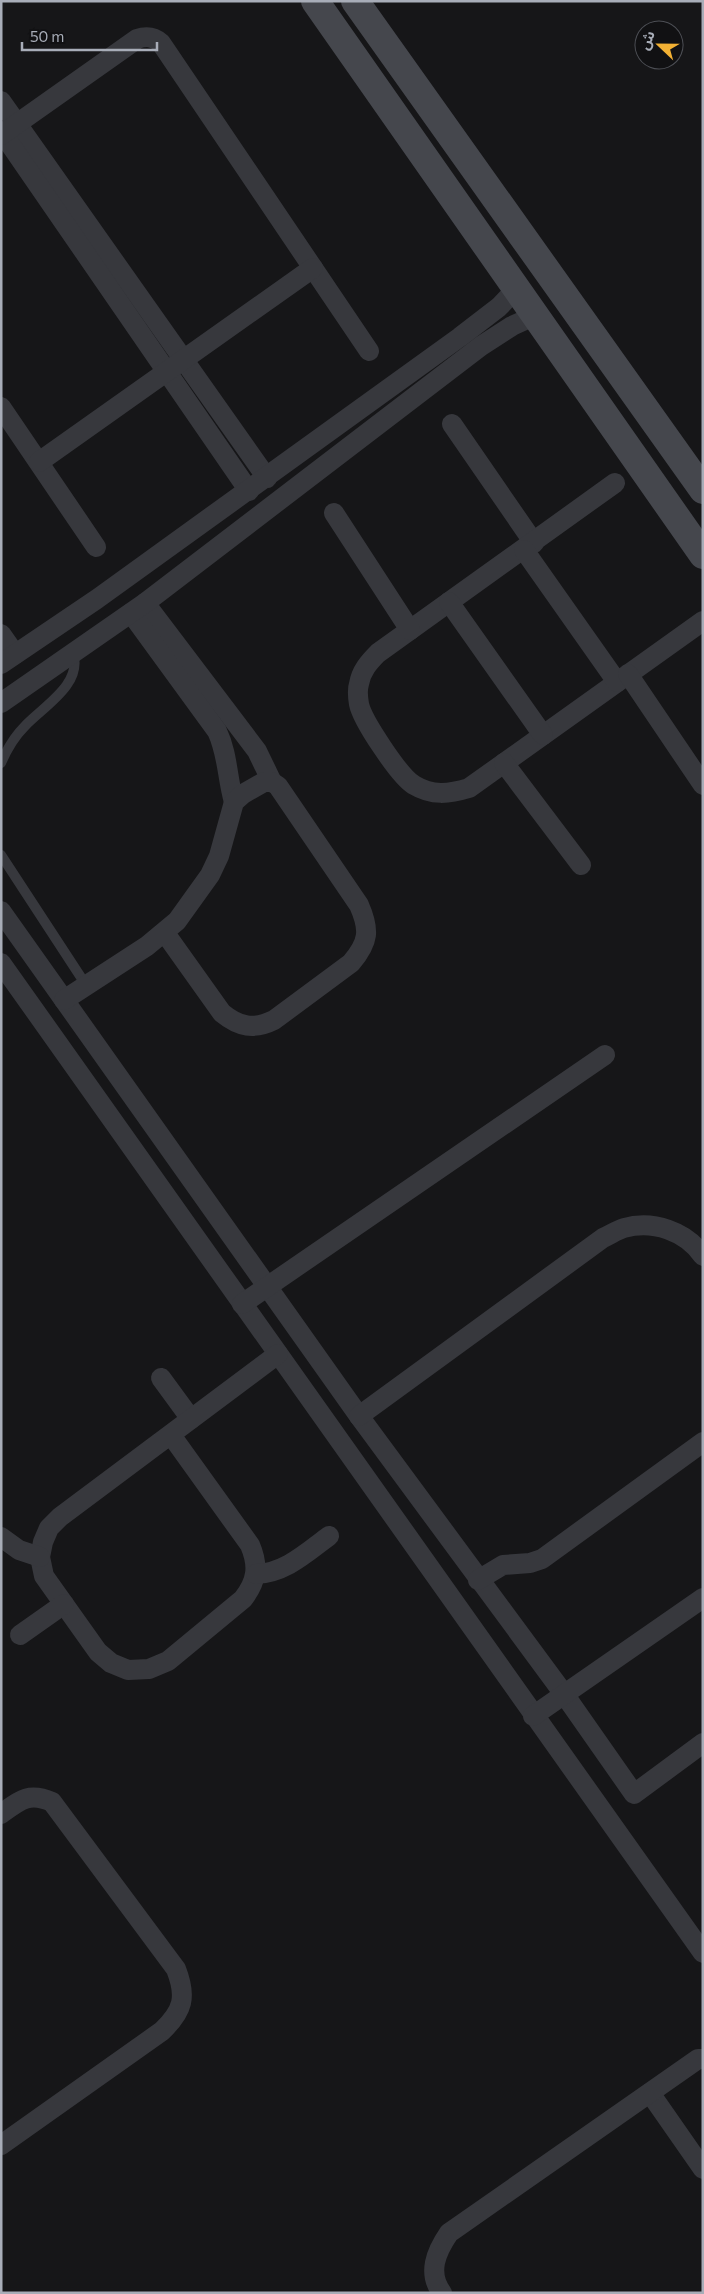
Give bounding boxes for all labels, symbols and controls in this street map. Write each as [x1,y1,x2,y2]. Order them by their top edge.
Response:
scale bar [22,20,158,52]
north arrow [634,20,684,70]
text: 50 m [30,27,64,45]
text: ش [635,28,658,52]

